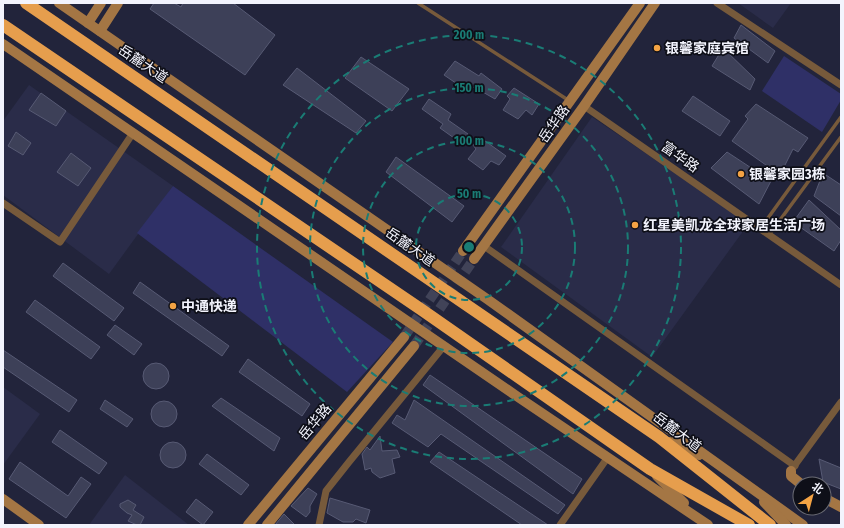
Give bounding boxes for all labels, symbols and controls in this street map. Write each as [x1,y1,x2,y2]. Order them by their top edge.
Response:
text: 200 m [453,28,484,42]
place label: 银馨家庭宾馆 [665,40,749,57]
street label: 岳麓大道 [115,41,171,87]
marker: 银馨家庭宾馆 [652,43,662,53]
text: 150 m [454,81,484,95]
street label: 岳华路 [535,102,573,146]
text: 100 m [454,134,484,148]
street label: 富华路 [658,138,702,176]
place label: 银馨家园3栋 [749,166,826,183]
marker: 银馨家园3栋 [736,169,746,179]
text: 50 m [457,187,481,201]
place label: 红星美凯龙全球家居生活广场 [643,217,825,234]
marker: 红星美凯龙全球家居生活广场 [630,220,640,230]
street label: 岳麓大道 [382,224,438,270]
centre of rings [462,240,476,254]
place label: 中通快递 [181,298,237,315]
marker: 中通快递 [168,301,178,311]
street label: 岳华路 [295,400,335,444]
street label: 岳麓大道 [650,408,704,456]
north arrow [792,476,832,516]
text: 北 [809,480,826,497]

